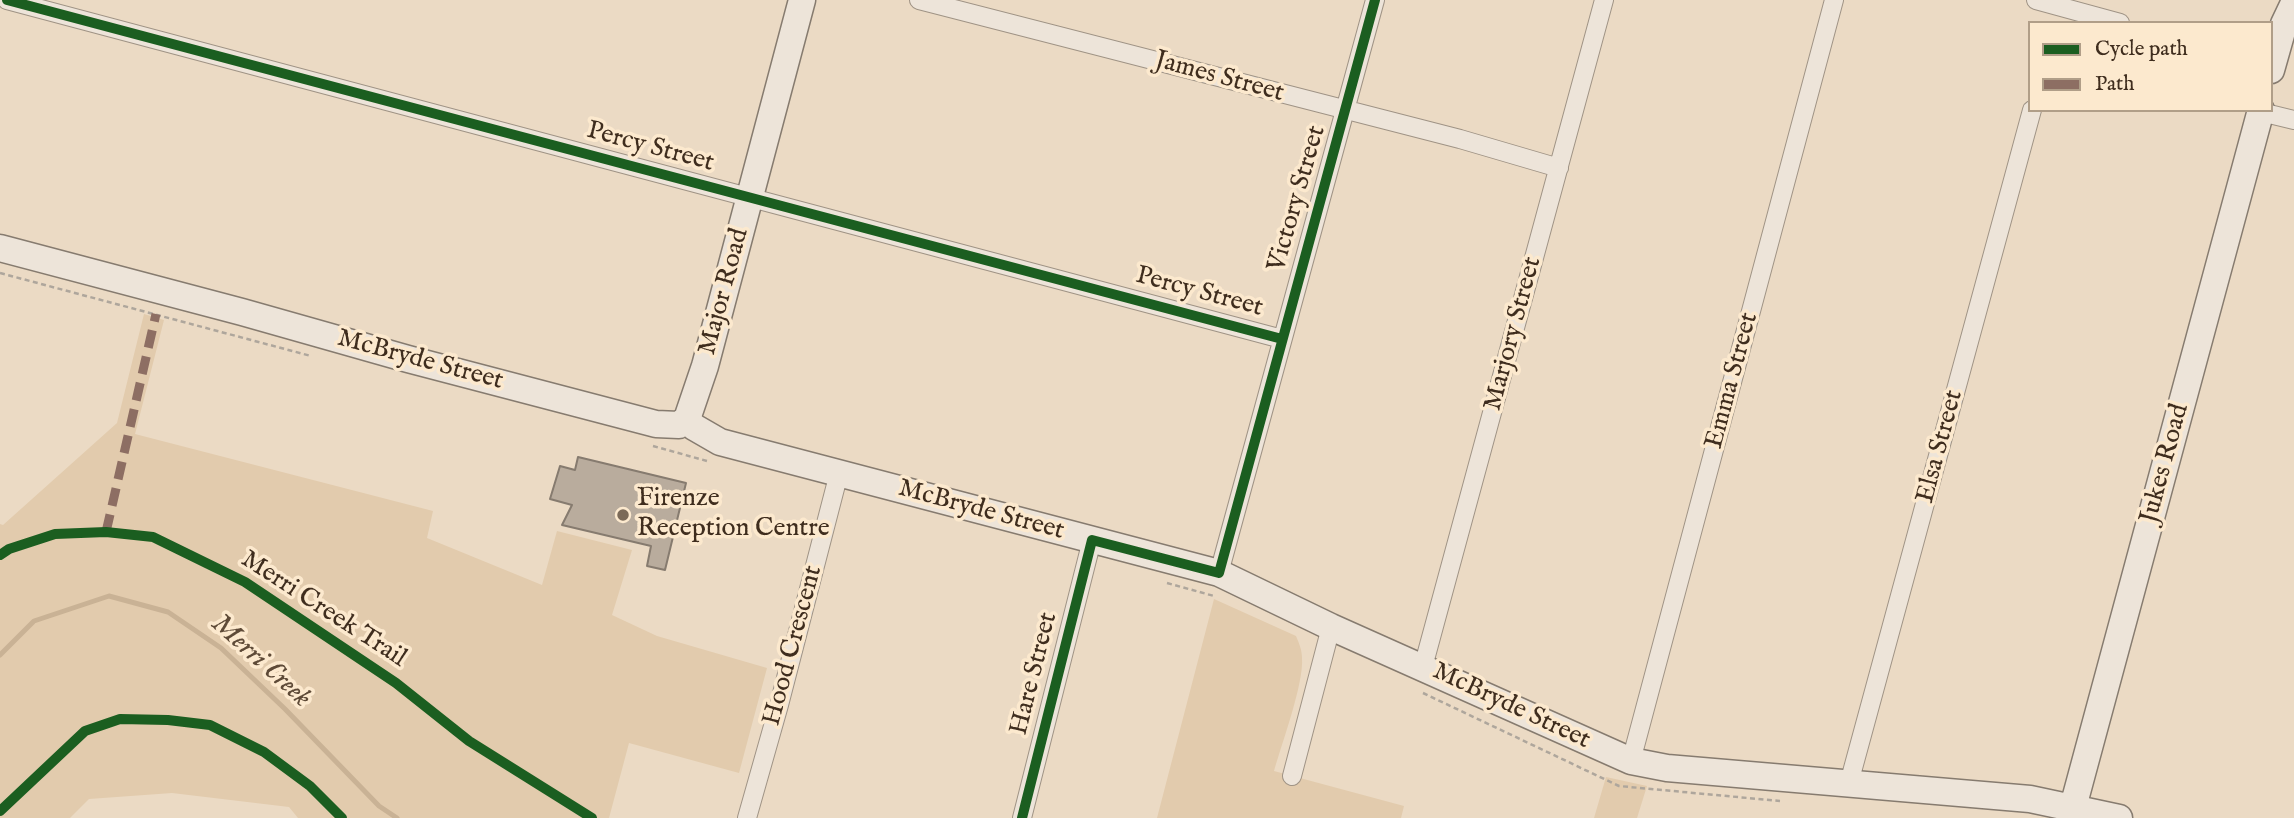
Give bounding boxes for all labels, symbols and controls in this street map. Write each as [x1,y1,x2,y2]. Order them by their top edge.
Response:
legend [2028,21,2273,112]
text: Cycle path [2095,36,2188,63]
street label: James Street [1151,46,1287,110]
text: Path [2095,71,2134,98]
street label: Percy Street [583,116,717,180]
street label: Victory Street [1262,122,1334,276]
street label: Major Road [693,225,757,359]
street label: Marjory Street [1478,254,1550,414]
street label: Percy Street [1132,261,1266,325]
street label: Emma Street [1700,309,1766,453]
street label: McBryde Street [334,324,506,398]
street label: Elsa Street [1911,387,1971,507]
street label: Jukes Road [2135,401,2197,527]
street label: McBryde Street [895,474,1067,548]
place label: Firenze Reception Centre [637,484,830,546]
marker: Firenze Reception Centre [615,507,631,523]
street label: Merri Creek Trail [234,545,412,675]
street label: Hood Crescent [758,563,830,729]
water label: Merri Creek [203,608,317,716]
street label: Hare Street [1005,609,1065,739]
street label: McBryde Street [1427,657,1595,757]

